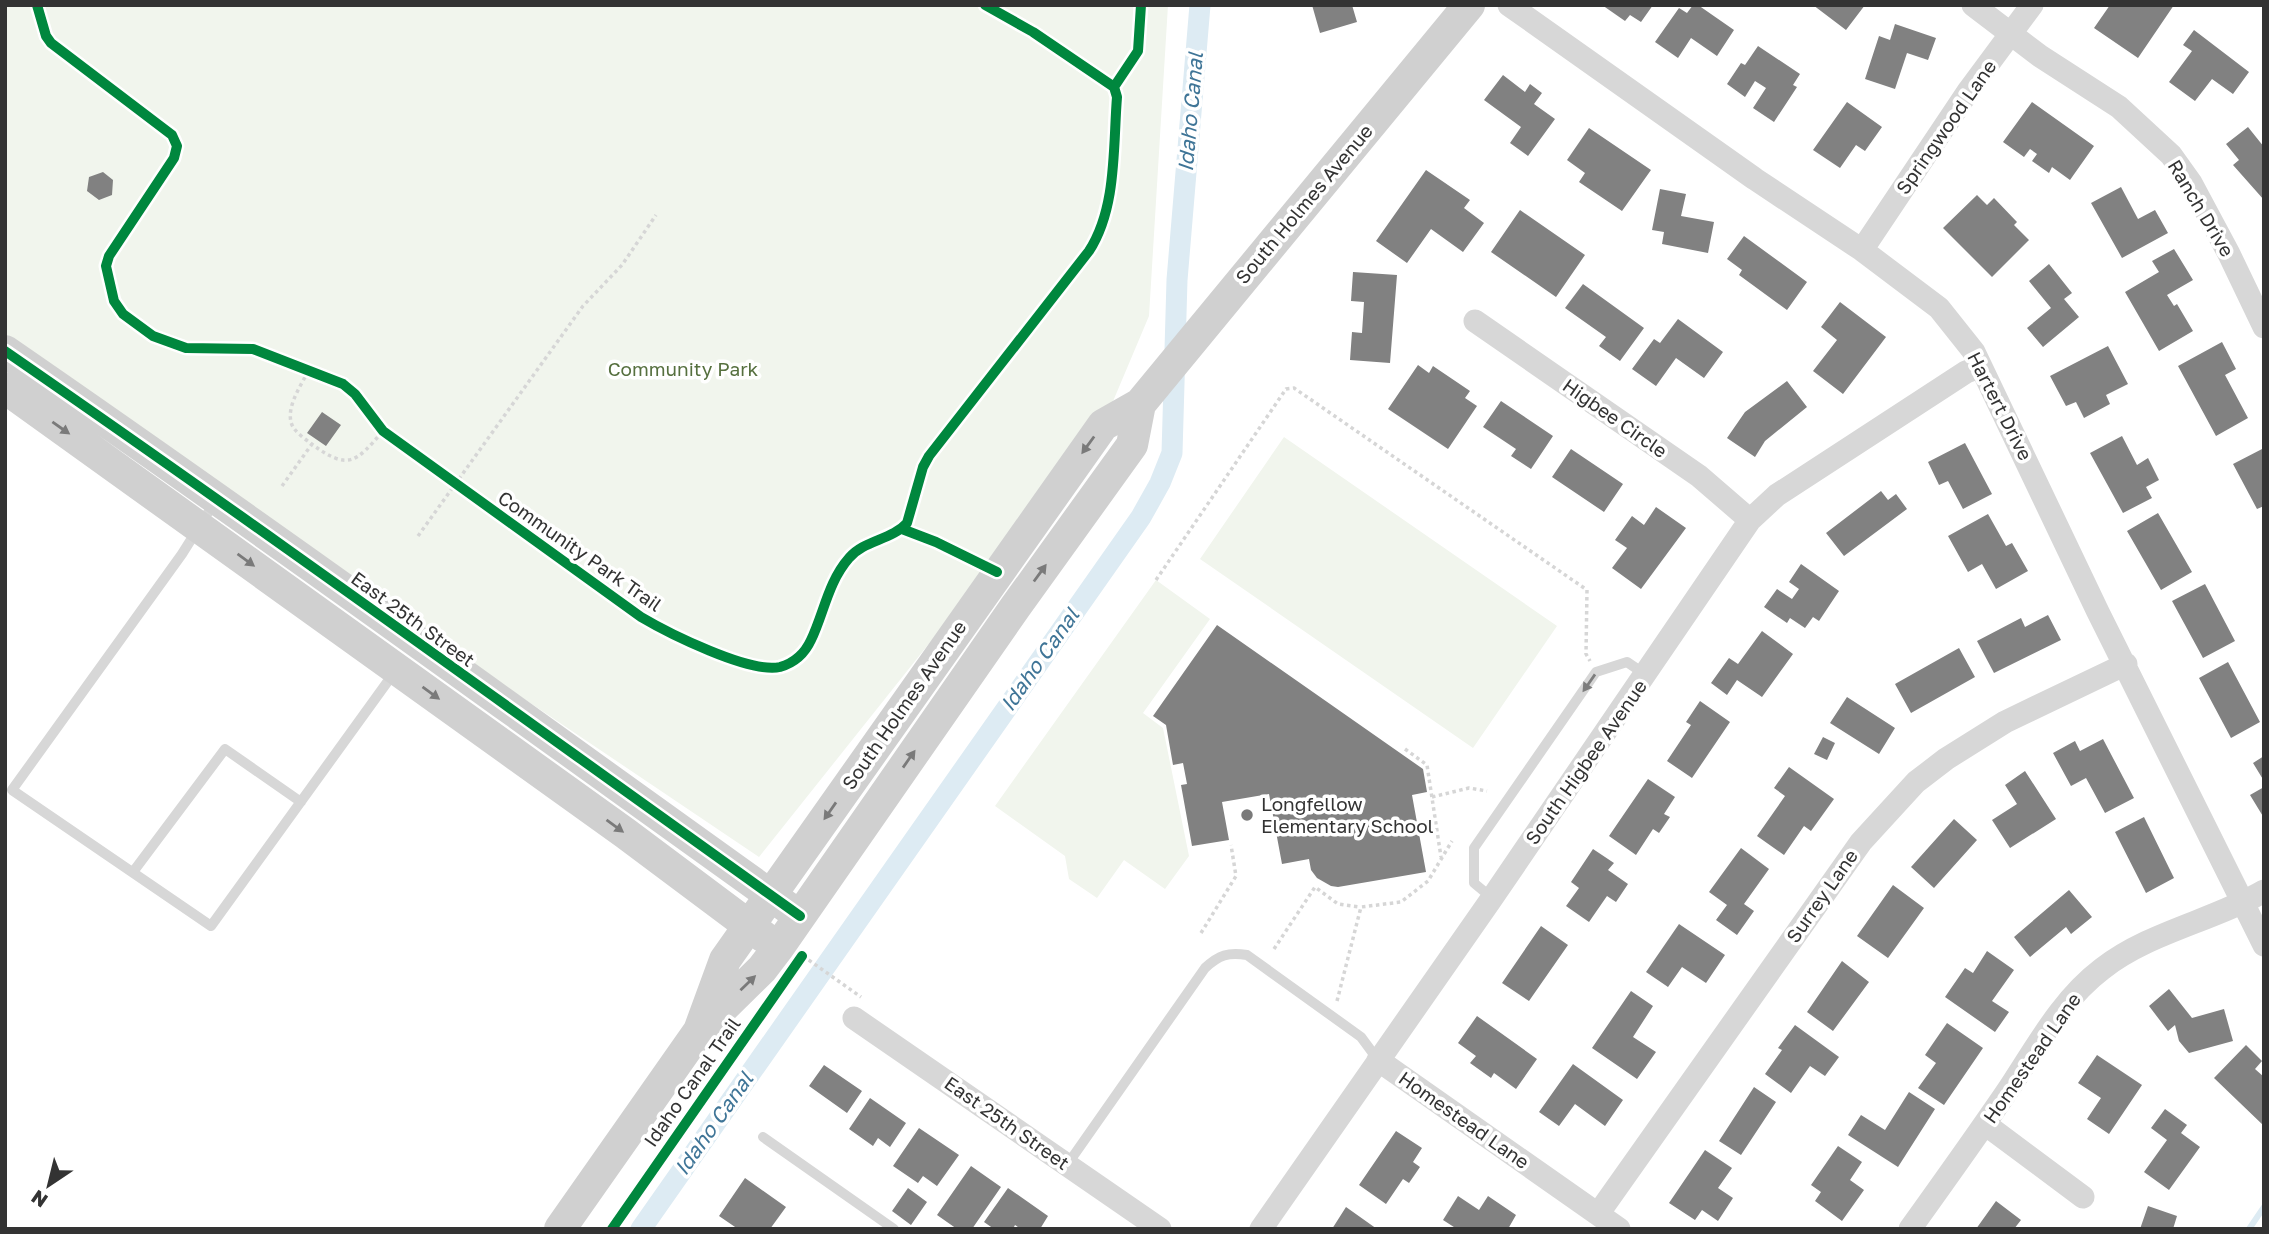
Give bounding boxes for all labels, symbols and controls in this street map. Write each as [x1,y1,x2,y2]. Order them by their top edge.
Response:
water label: Idaho Canal [1172,50,1208,173]
street label: Springwood Lane [1891,55,2001,198]
street label: South Holmes Avenue [1230,119,1377,288]
street label: Ranch Drive [2163,155,2239,260]
street label: Hartert Drive [1963,348,2038,464]
park label: Community Park [608,357,759,380]
street label: Higbee Circle [1559,373,1672,462]
one-way arrow [52,421,70,435]
one-way arrow [1081,436,1095,454]
street label: Community Park Trail [494,485,667,616]
one-way arrow [237,553,255,567]
one-way arrow [1033,564,1047,582]
street label: East 25th Street [347,566,479,671]
water label: Idaho Canal [994,602,1085,716]
street label: South Holmes Avenue [837,616,971,794]
one-way arrow [1582,674,1596,692]
street label: South Higbee Avenue [1520,675,1651,849]
one-way arrow [422,686,440,700]
one-way arrow [902,750,916,768]
place label: Longfellow Elementary School [1261,792,1434,837]
one-way arrow [823,802,837,820]
marker: Longfellow Elementary School [1239,807,1255,823]
one-way arrow [606,819,624,833]
street label: Surrey Lane [1781,845,1862,947]
one-way arrow [739,976,756,992]
street label: Homestead Lane [1978,988,2085,1127]
street label: Idaho Canal Trail [639,1013,745,1151]
street label: Homestead Lane [1395,1066,1534,1173]
water label: Idaho Canal [669,1068,759,1180]
street label: East 25th Street [941,1071,1074,1174]
north arrow [14,1150,84,1220]
text: N [26,1186,51,1213]

